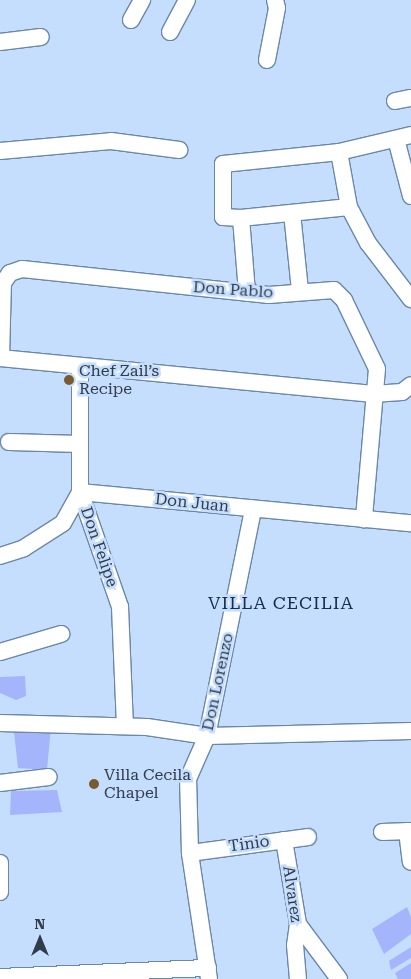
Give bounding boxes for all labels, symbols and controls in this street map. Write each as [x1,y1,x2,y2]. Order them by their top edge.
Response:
street label: Don Pablo [192,278,274,302]
place label: Chef Zail’s Recipe [79,361,159,399]
marker: Chef Zail’s Recipe [63,374,75,386]
street label: Don Juan [154,490,230,516]
street label: Don Felipe [76,504,122,590]
district label: VILLA CECILIA [206,592,356,614]
street label: Don Lorenzo [198,631,238,733]
place label: Villa Cecila Chapel [104,765,191,803]
marker: Villa Cecila Chapel [88,778,100,790]
street label: Tinio [227,832,271,856]
street label: Alvarez [279,865,305,923]
north arrow [15,914,65,964]
text: N [35,916,45,932]

